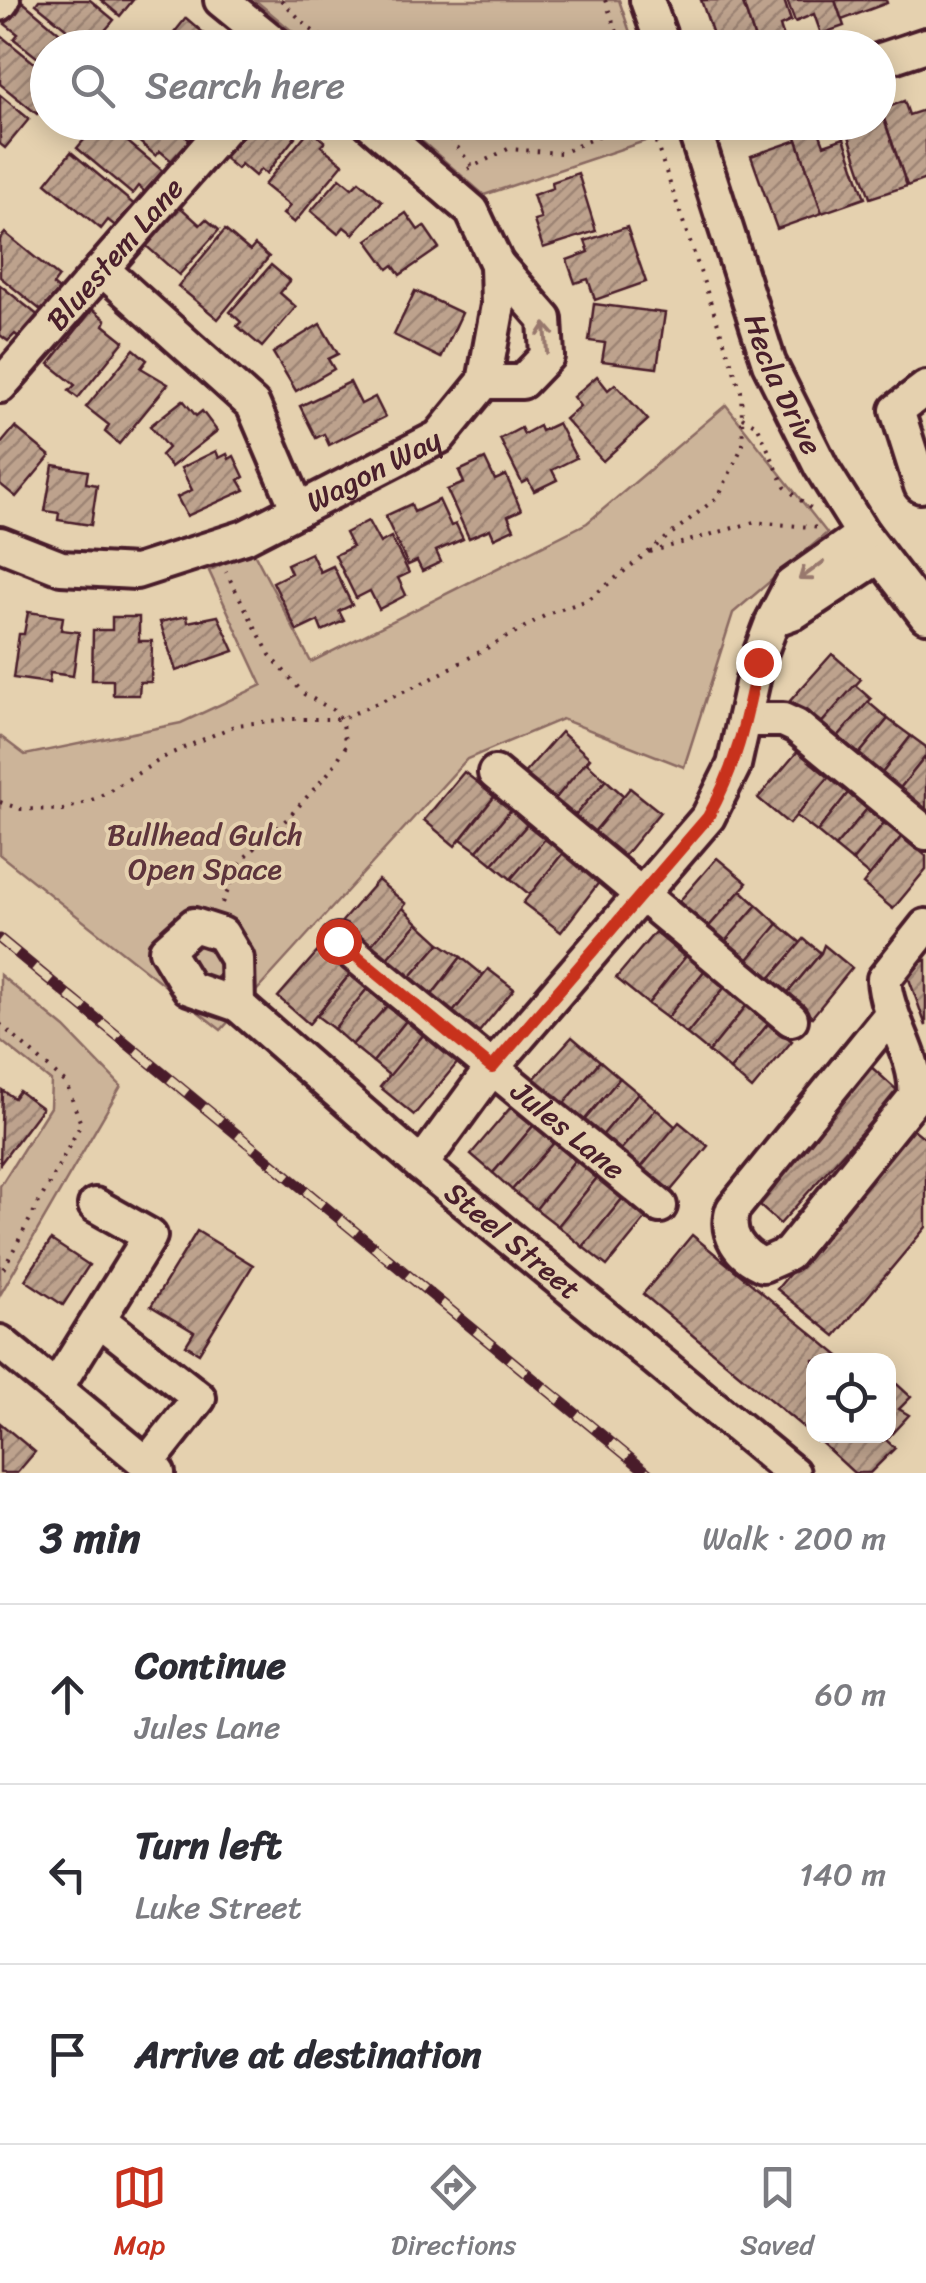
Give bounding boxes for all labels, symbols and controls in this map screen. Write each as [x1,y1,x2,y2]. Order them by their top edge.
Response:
search box [30,30,896,140]
text: Search here [145,52,345,119]
icon: search [65,58,120,113]
street label: Bluestem Lane [32,164,198,344]
street label: Hecla Drive [728,307,838,465]
one-way arrow [536,323,555,355]
street label: Wagon Way [296,413,452,528]
one-way arrow [798,560,825,581]
route end [736,640,782,686]
park label: Bullhead Gulch Open Space [107,808,303,896]
route start [316,919,362,965]
street label: Jules Lane [497,1066,638,1195]
street label: Steel Street [432,1167,594,1314]
map controls [806,1353,896,1443]
button: locate [806,1353,896,1443]
text: 3 min [40,1501,140,1575]
text: Walk · 200 m [702,1510,886,1567]
text: Continue [135,1632,286,1699]
text: 60 m [815,1666,886,1723]
icon: ahead [40,1667,95,1722]
text: Jules Lane [135,1699,280,1756]
text: Turn left [135,1812,281,1879]
text: 140 m [799,1846,886,1903]
icon: left [40,1847,95,1902]
text: Luke Street [135,1879,302,1936]
text: Arrive at destination [135,2021,482,2088]
icon: arrive [40,2027,95,2082]
tab: Map [112,2160,167,2269]
tab: Directions [391,2160,516,2269]
tab: Saved [740,2160,814,2269]

